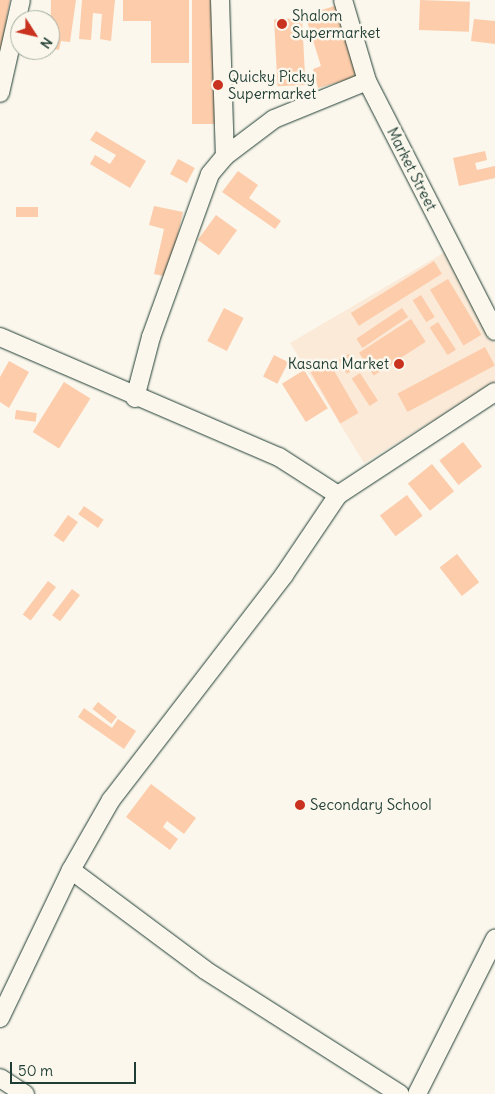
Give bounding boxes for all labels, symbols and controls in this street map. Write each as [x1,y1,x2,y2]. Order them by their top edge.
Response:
place label: Shalom Supermarket [292,6,380,41]
north arrow [10,10,60,60]
marker: Shalom Supermarket [276,18,288,30]
text: N [36,34,57,52]
place label: Quicky Picky Supermarket [228,67,316,102]
marker: Quicky Picky Supermarket [212,79,224,91]
street label: Market Street [383,124,441,214]
place label: Kasana Market [288,355,389,373]
marker: Kasana Market [393,358,405,370]
place label: Secondary School [310,796,431,814]
marker: Secondary School [294,799,306,811]
scale bar [12,1052,139,1084]
text: 50 m [18,1061,53,1080]

